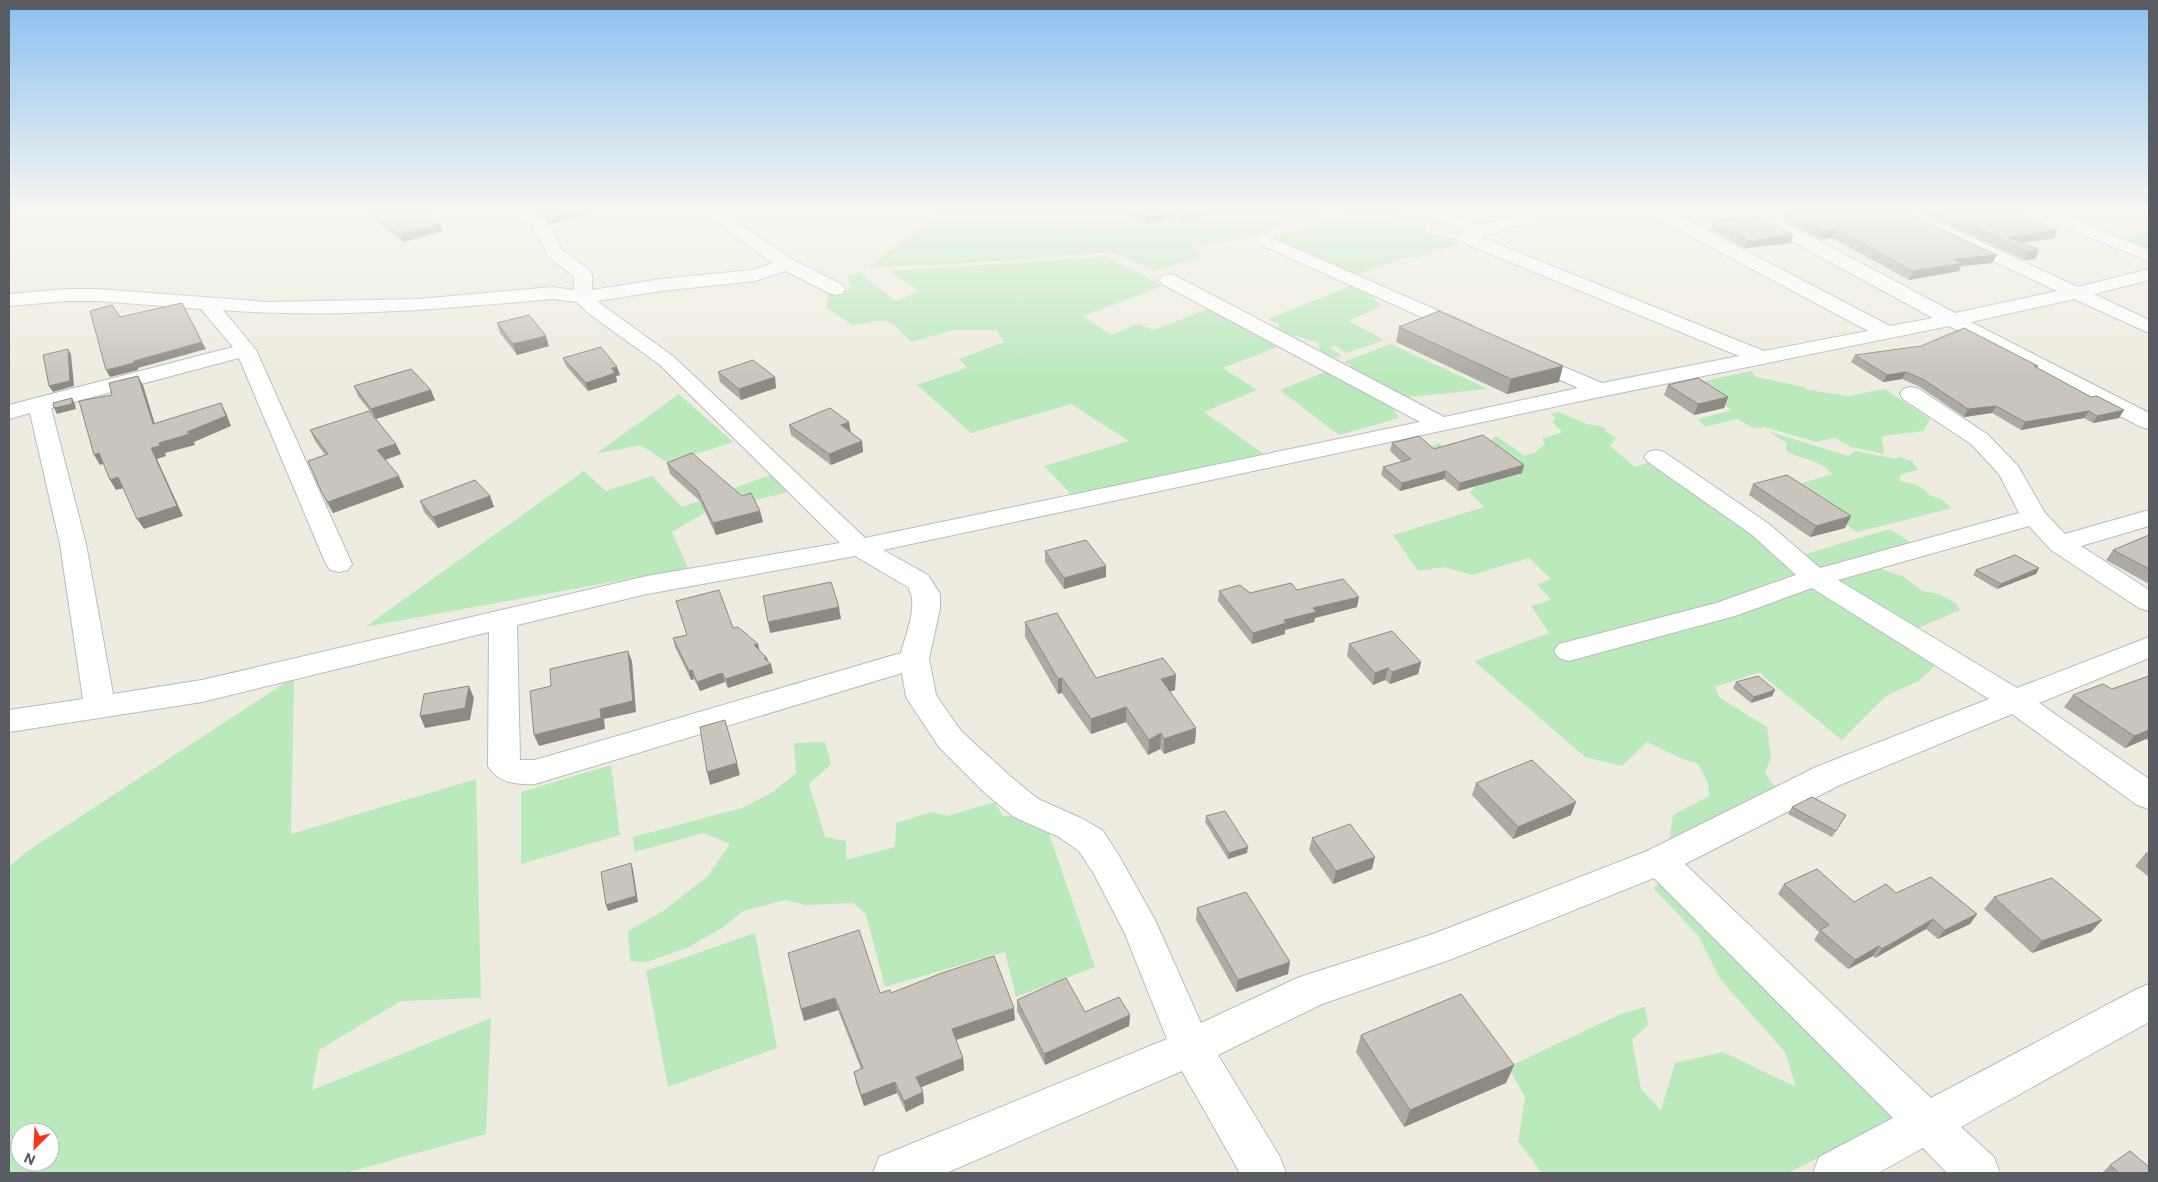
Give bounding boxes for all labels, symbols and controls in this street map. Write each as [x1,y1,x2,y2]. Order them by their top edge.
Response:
north arrow [10,1122,60,1172]
text: N [21,1149,38,1169]

